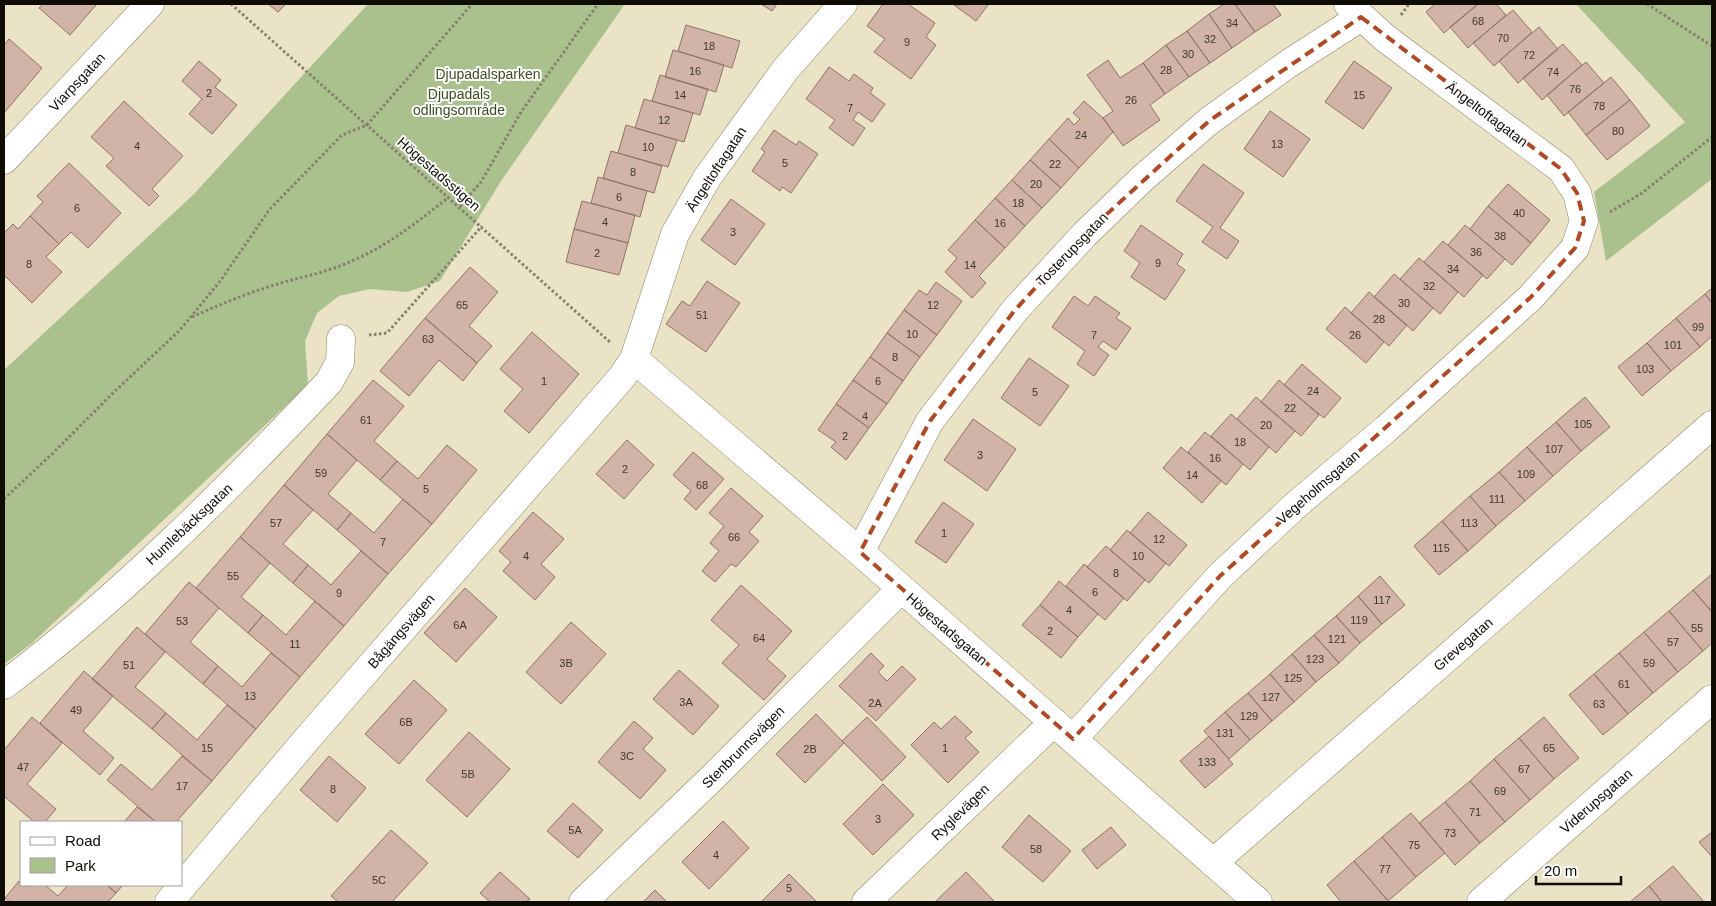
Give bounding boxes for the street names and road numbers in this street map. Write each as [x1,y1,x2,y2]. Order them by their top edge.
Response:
street label: Viarpsgatan [46,49,108,115]
street label: Ängeltoftagatan [1443,78,1531,150]
street label: Ängeltoftagatan [683,124,749,214]
street label: Högestadsstigen [394,134,484,214]
street label: Tosterupsgatan [1033,209,1111,289]
street label: Vegeholmsgatan [1273,447,1363,527]
street label: Humlebäcksgatan [143,480,235,568]
street label: Bågängsvägen [364,590,438,672]
street label: Högestadsgatan [903,590,991,668]
street label: Grevegatan [1430,614,1496,674]
street label: Stenbrunnsvägen [699,703,787,791]
street label: Viderupsgatan [1557,765,1635,837]
street label: Ryglevägen [928,781,992,843]

